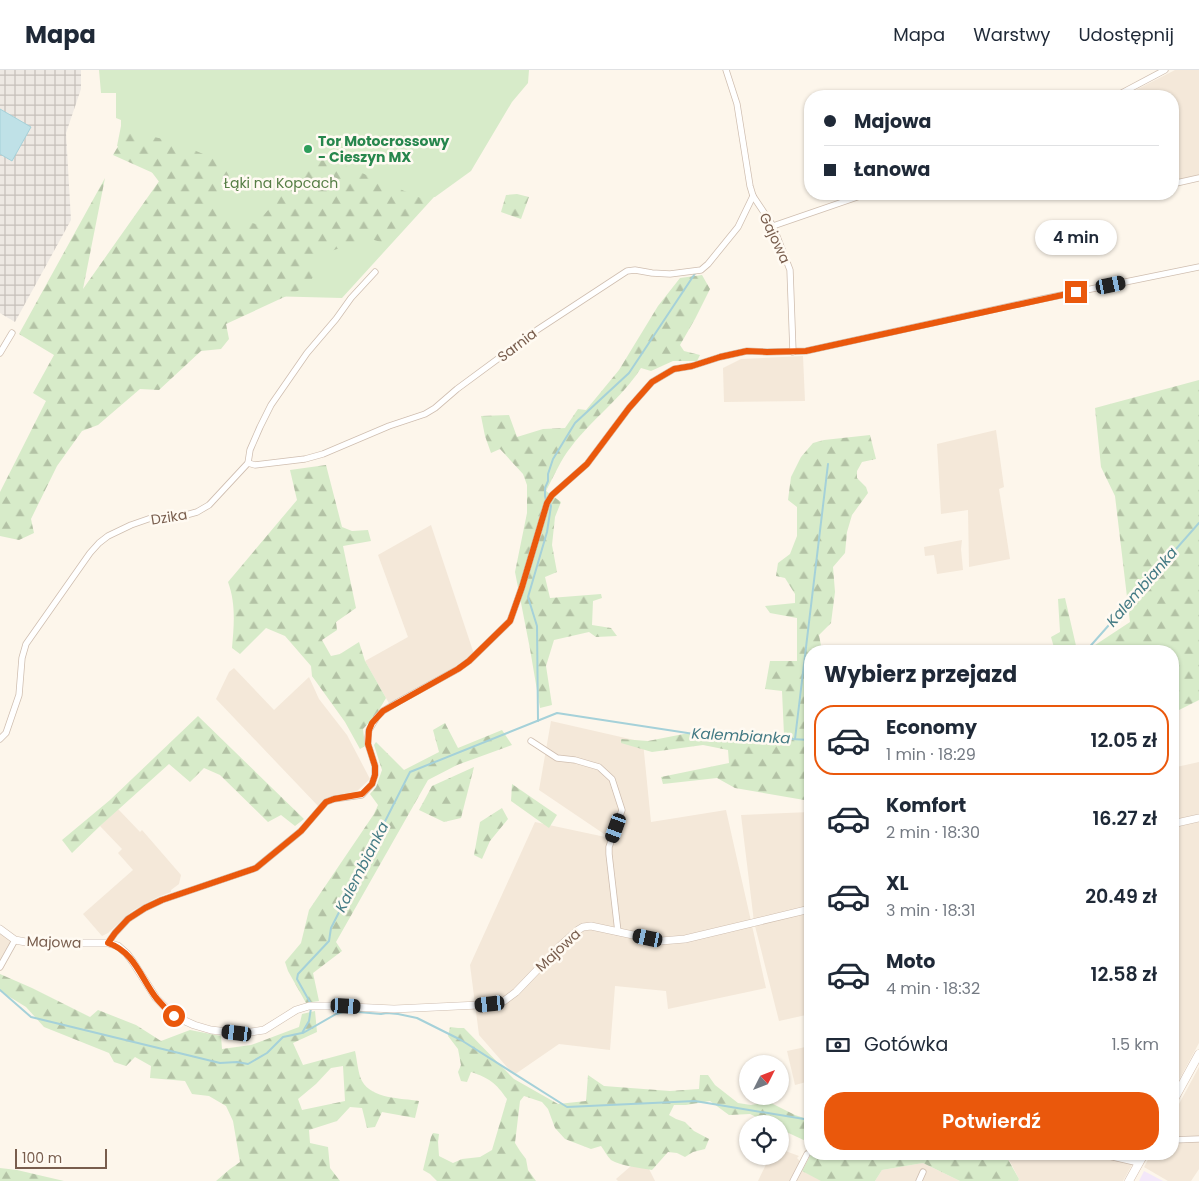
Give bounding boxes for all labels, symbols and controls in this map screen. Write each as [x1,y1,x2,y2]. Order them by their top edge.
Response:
text: Mapa [25,18,96,51]
text: Mapa [893,22,945,47]
text: Warstwy [973,22,1050,47]
text: Udostępnij [1078,22,1174,47]
text: Majowa [854,108,931,135]
place label: Tor Motocrossowy - Cieszyn MX [318,131,450,167]
marker: Tor Motocrossowy - Cieszyn MX [302,143,314,155]
text: Łanowa [854,156,930,183]
park label: Łąki na Kopcach [224,173,338,193]
street label: Gajowa [755,209,795,267]
callout: 4 min [1035,220,1117,254]
text: 4 min [1053,226,1099,249]
car [1094,275,1127,295]
route end [1065,281,1087,303]
street label: Sarnia [493,324,541,366]
street label: Dzika [149,504,189,530]
water label: Kalembianka [1101,542,1182,631]
text: Wybierz przejazd [824,659,1017,690]
text: Economy [886,714,977,741]
icon: car [826,718,871,763]
water label: Kalembianka [691,722,791,749]
text: 12.05 zł [1091,727,1157,754]
text: 1 min · 18:29 [886,743,976,766]
text: Komfort [886,792,966,819]
icon: car [826,796,871,841]
text: 16.27 zł [1092,805,1157,832]
car [603,811,628,845]
water label: Kalembianka [330,818,393,916]
text: 2 min · 18:30 [886,821,980,844]
text: XL [886,870,909,897]
icon: car [826,874,871,919]
text: 20.49 zł [1085,883,1157,910]
text: 3 min · 18:31 [886,899,975,922]
street label: Majowa [531,924,585,976]
car [631,928,664,948]
street label: Majowa [26,931,82,953]
text: Moto [886,948,935,975]
icon: car [826,952,871,997]
text: 12.58 zł [1091,961,1157,988]
text: 4 min · 18:32 [886,977,980,1000]
car [474,995,505,1013]
car [330,998,361,1014]
route start [163,1005,185,1027]
car [221,1024,252,1042]
icon: cash [824,1031,852,1059]
text: Gotówka [864,1031,948,1058]
text: 1.5 km [1111,1033,1159,1056]
north arrow [739,1055,789,1105]
map controls [739,1055,789,1165]
button: Potwierdź [824,1092,1159,1150]
button: locate [739,1115,789,1165]
scale bar [15,1146,108,1169]
text: 100 m [22,1148,62,1168]

